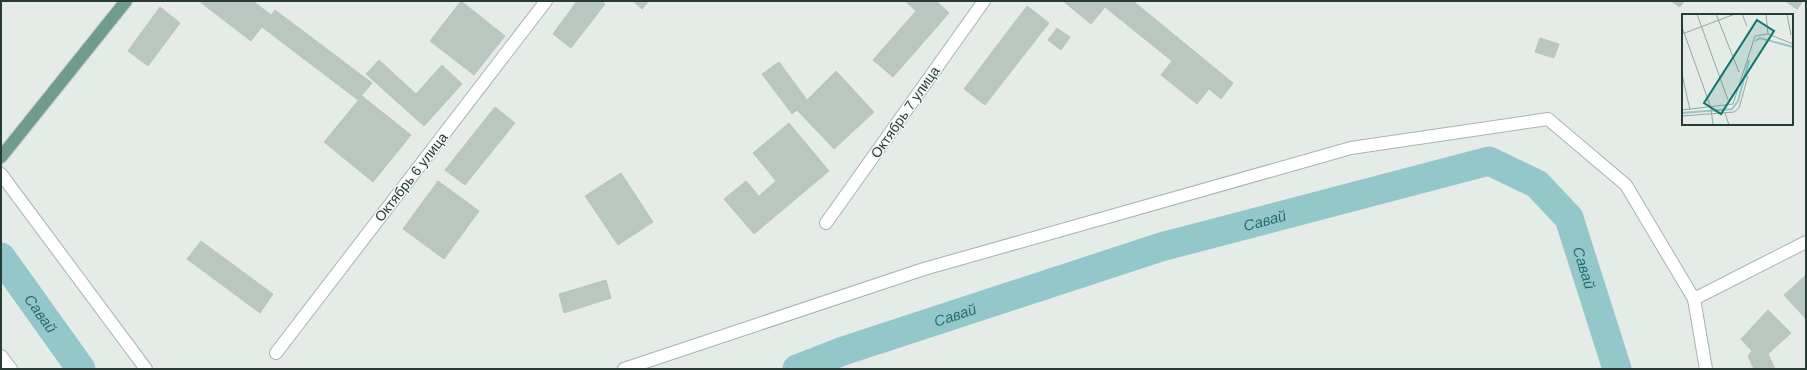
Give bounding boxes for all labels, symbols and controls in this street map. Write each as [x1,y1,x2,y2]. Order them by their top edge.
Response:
inset map [1682,14,1793,125]
street label: Октябрь 7 улица [867,63,943,161]
street label: Октябрь 6 улица [371,129,451,225]
water label: Савай [1241,206,1288,234]
water label: Савай [1570,244,1600,292]
water label: Савай [22,290,61,336]
water label: Савай [931,299,979,329]

